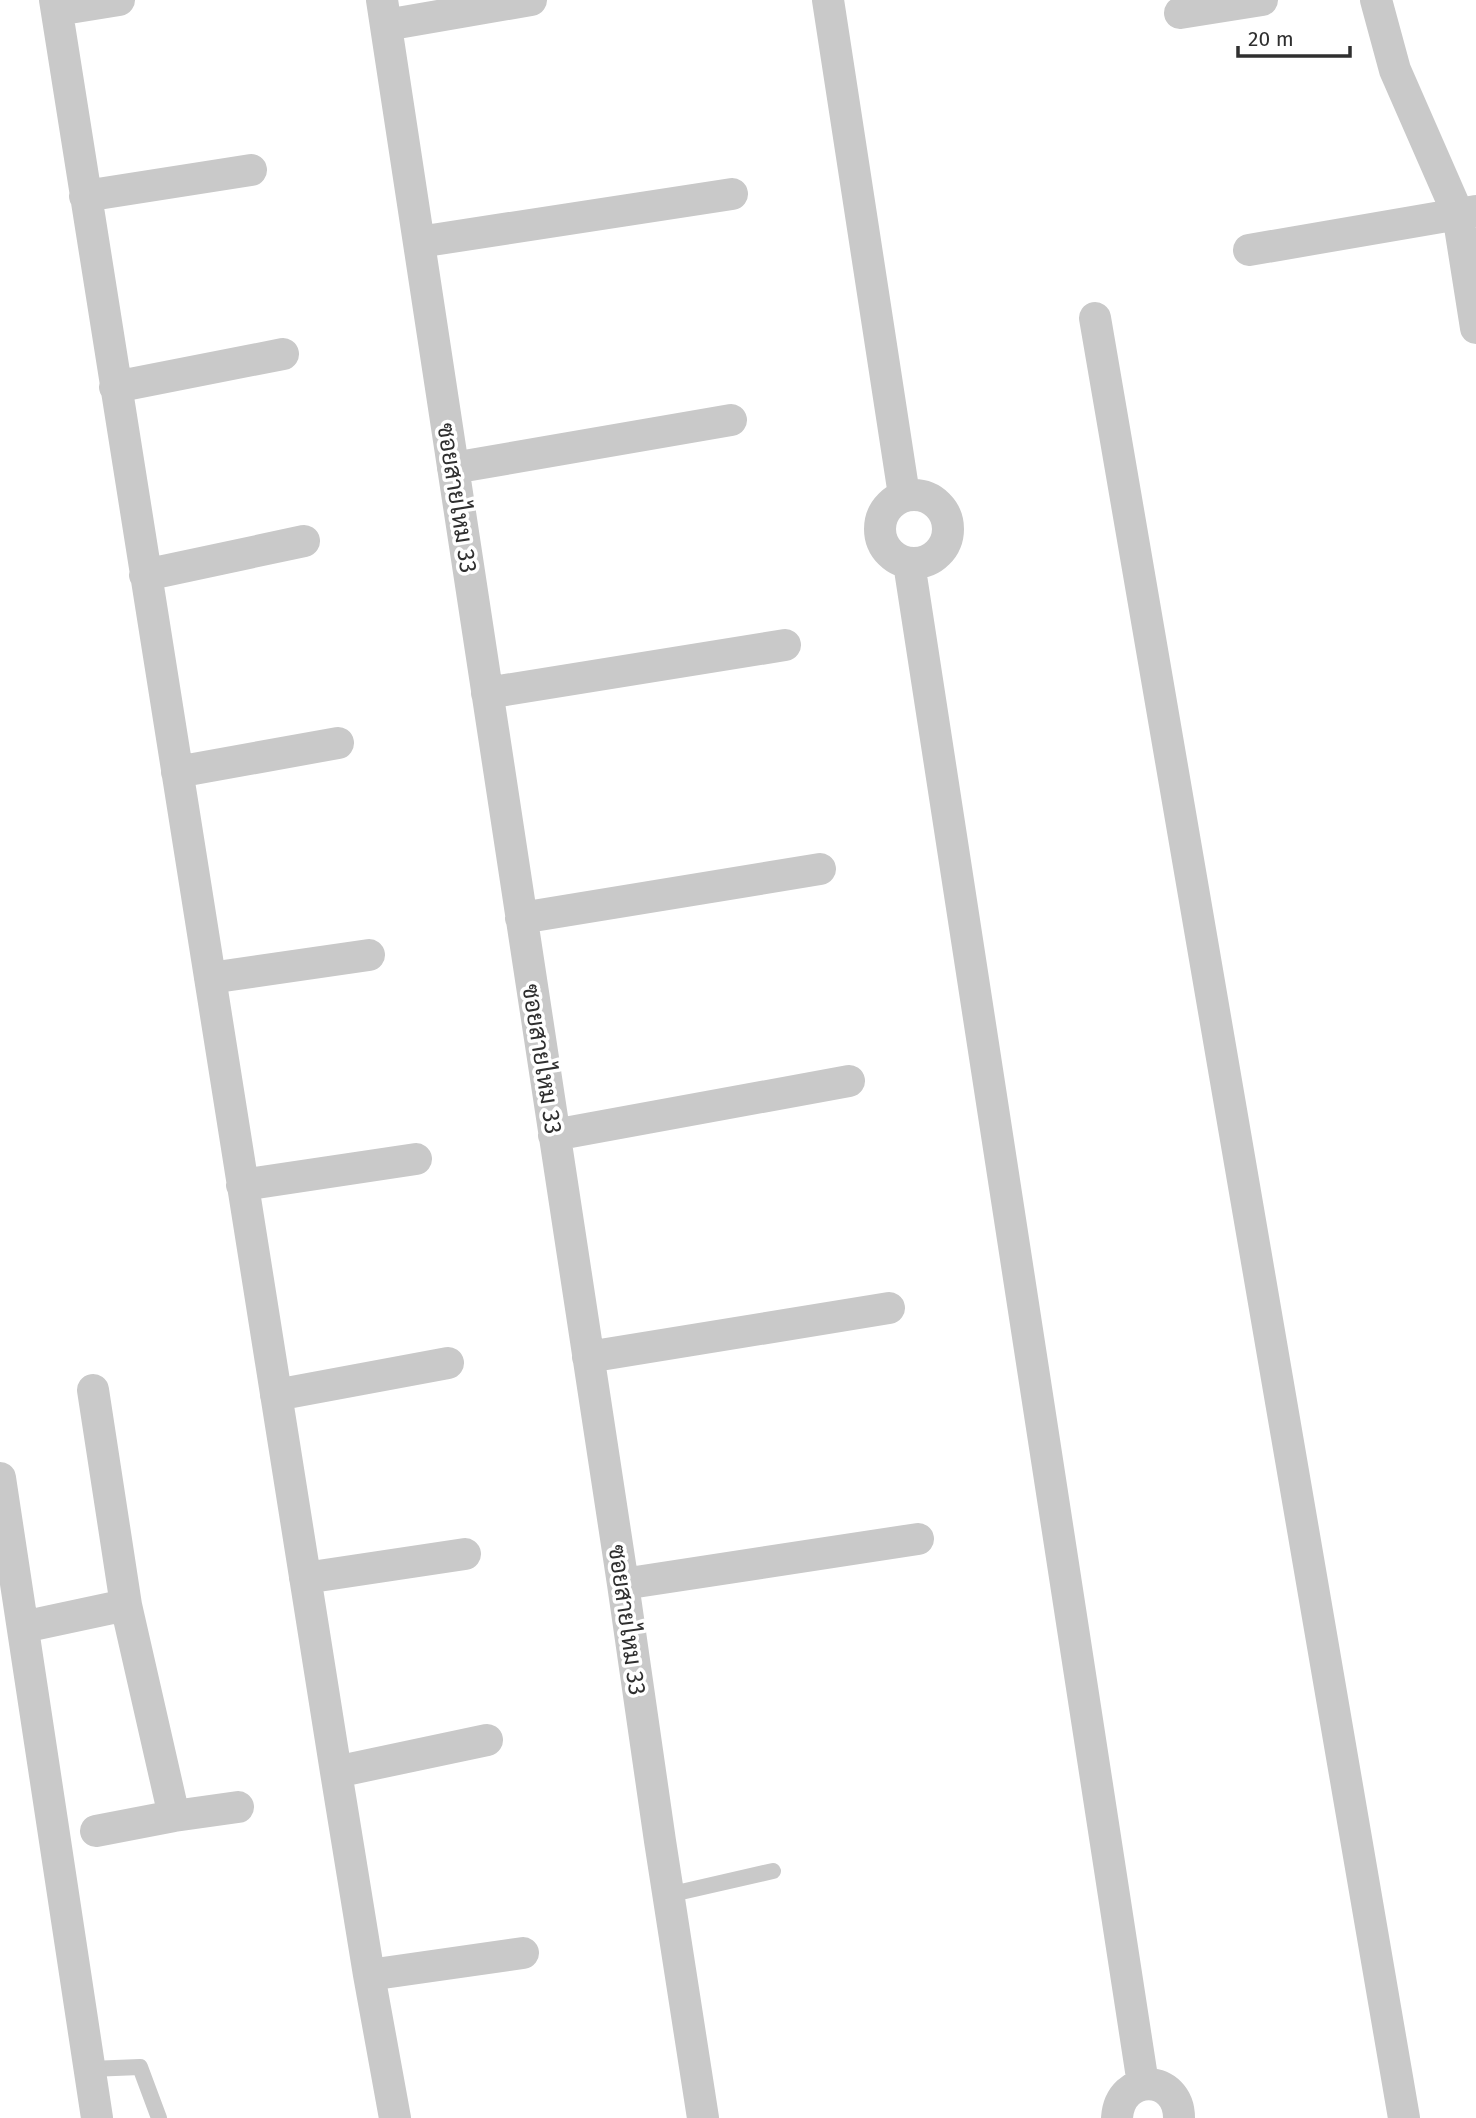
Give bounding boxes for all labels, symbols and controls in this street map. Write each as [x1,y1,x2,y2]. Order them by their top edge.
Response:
scale bar [1238,14,1350,58]
text: 20 m [1248,26,1294,52]
street label: ซอยสายไหม 33 [431,421,485,575]
street label: ซอยสายไหม 33 [516,982,570,1136]
street label: ซอยสายไหม 33 [603,1543,653,1697]

